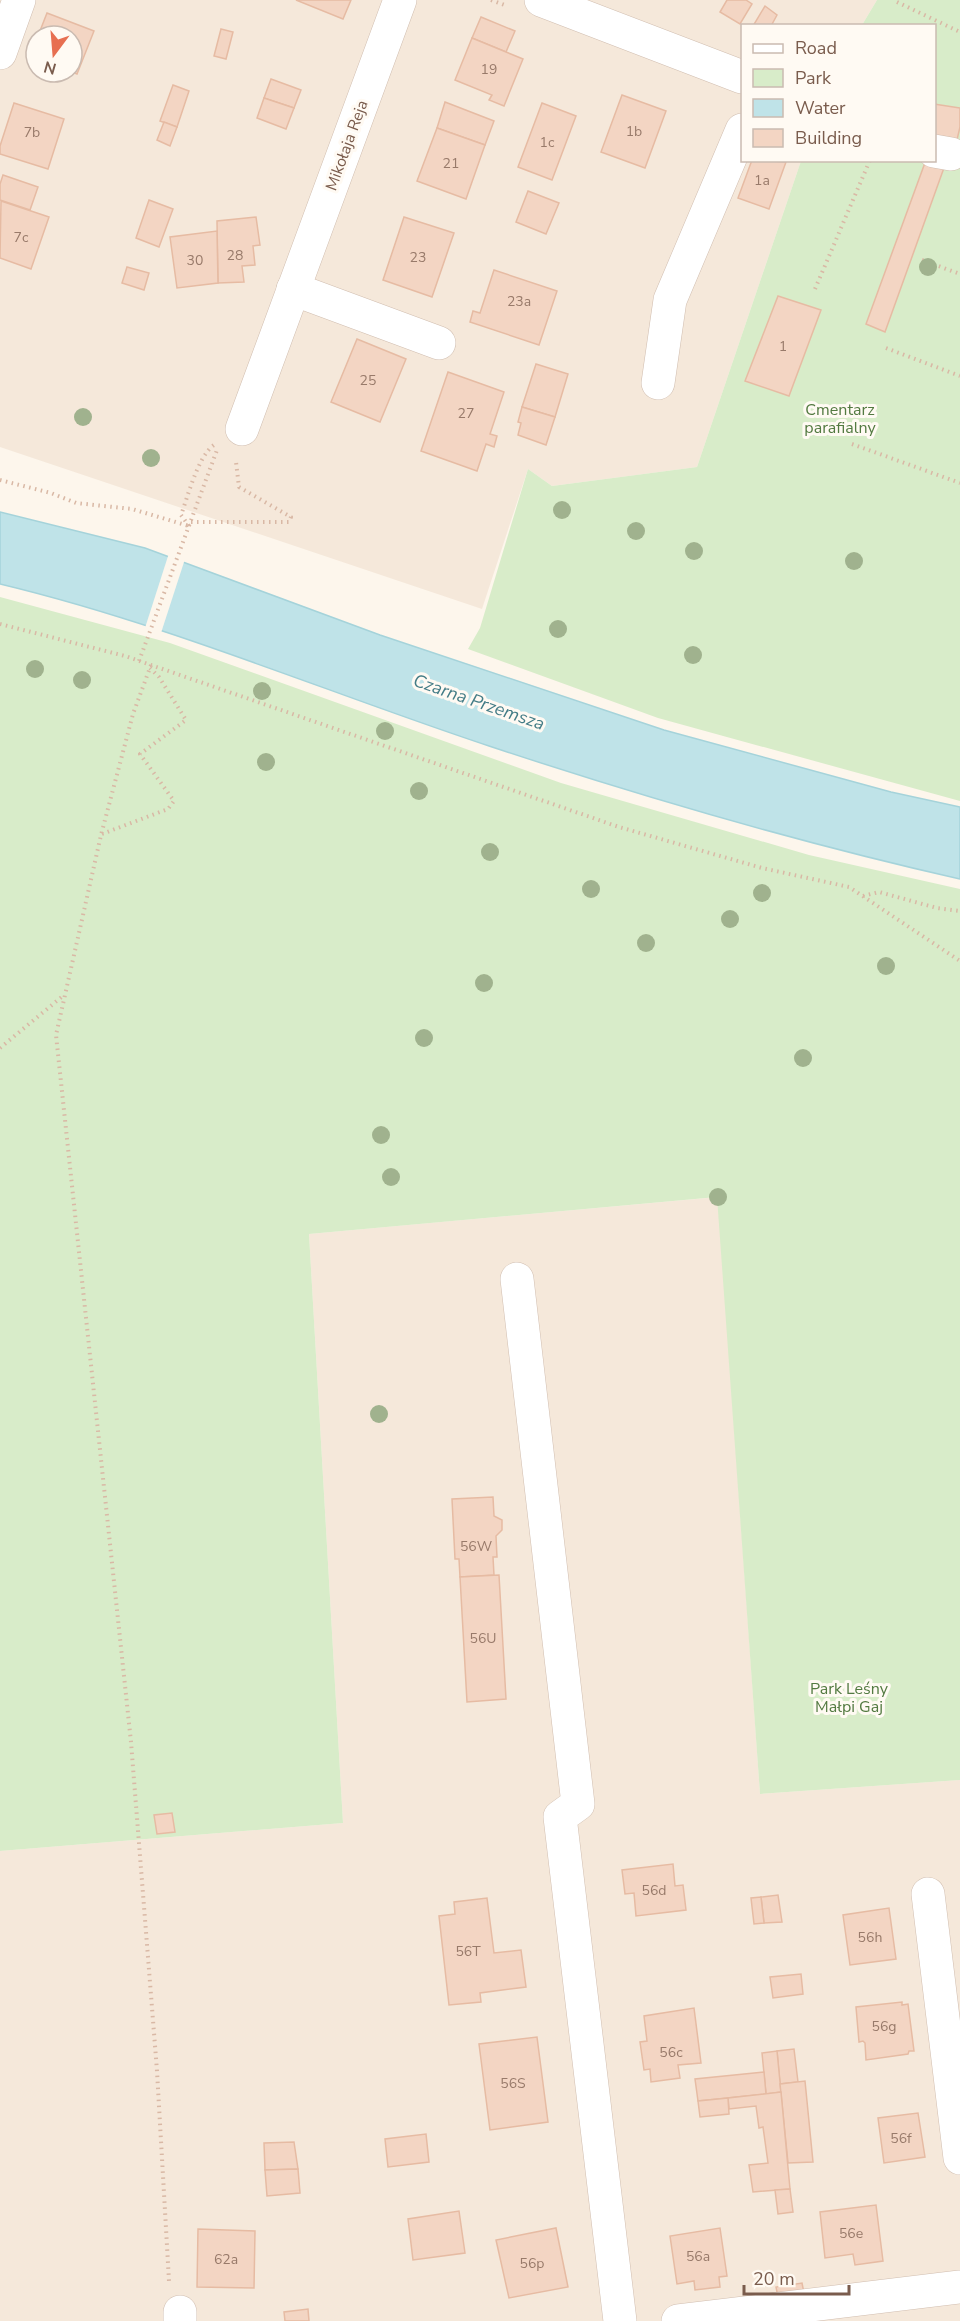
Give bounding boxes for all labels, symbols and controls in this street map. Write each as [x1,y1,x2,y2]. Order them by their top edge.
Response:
north arrow [24,24,84,84]
legend [741,24,936,162]
text: Road [795,36,837,60]
text: N [41,55,59,80]
house number: 19 [481,60,497,79]
text: Park [795,66,832,90]
text: Water [795,96,846,120]
street label: Mikołaja Reja [320,97,374,194]
house number: 1b [626,122,642,141]
house number: 7b [24,123,40,142]
text: Building [795,126,862,150]
house number: 1c [540,133,555,152]
house number: 21 [443,154,459,173]
house number: 1a [754,171,770,190]
house number: 7c [14,228,29,247]
house number: 28 [227,246,243,265]
house number: 23 [410,248,426,267]
house number: 30 [187,251,203,270]
house number: 23a [507,292,531,311]
house number: 1 [779,337,787,356]
house number: 25 [360,371,376,390]
park label: Cmentarz parafialny [804,399,876,439]
house number: 27 [458,404,474,423]
water label: Czarna Przemsza [410,668,548,736]
house number: 56W [460,1537,493,1556]
house number: 56U [470,1629,497,1648]
park label: Park Leśny Małpi Gaj [810,1678,889,1718]
house number: 56d [642,1881,666,1900]
house number: 56h [858,1928,882,1947]
house number: 56T [455,1942,481,1961]
house number: 56g [871,2017,897,2036]
house number: 56c [659,2043,683,2062]
house number: 56S [500,2074,526,2093]
house number: 56f [890,2129,912,2148]
house number: 56e [839,2224,863,2243]
house number: 56a [686,2247,710,2266]
house number: 62a [214,2250,238,2269]
house number: 56p [520,2254,544,2273]
scale bar [744,2258,849,2296]
text: 20 m [753,2267,795,2291]

